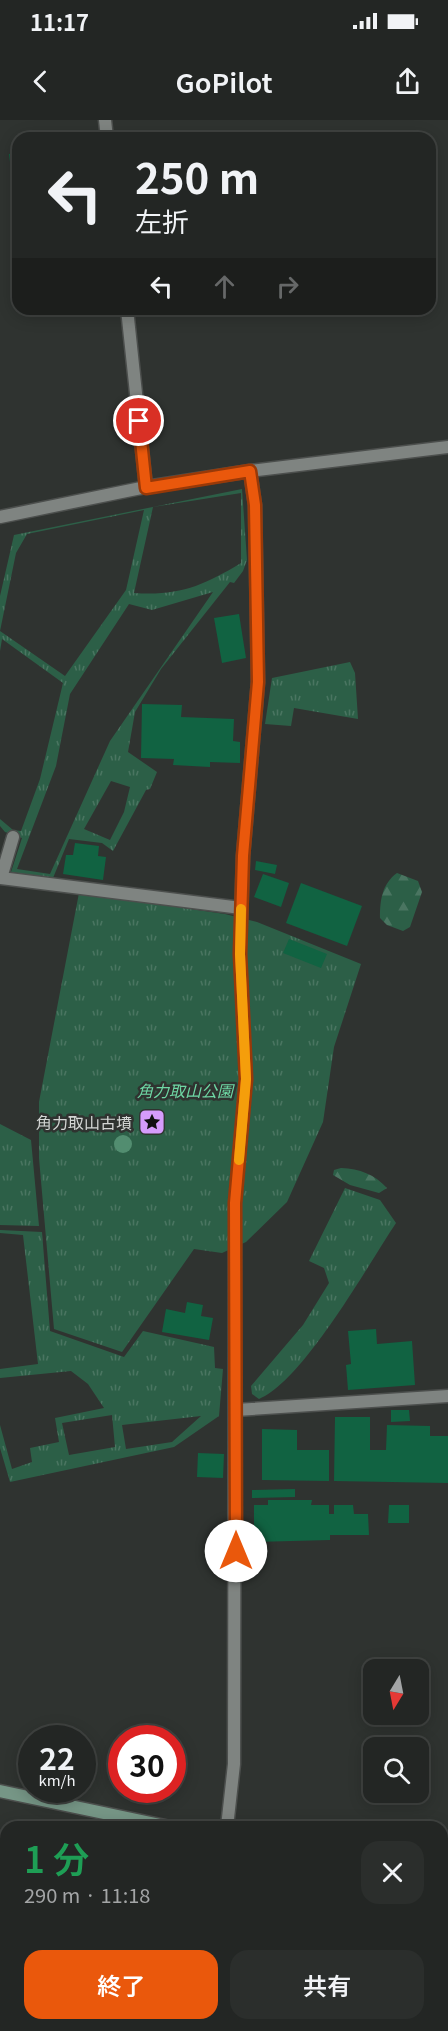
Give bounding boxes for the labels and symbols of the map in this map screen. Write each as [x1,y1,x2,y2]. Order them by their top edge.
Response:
pin [113,395,164,446]
park label: 角力取山公園 [137,1078,235,1102]
place icon: 角力取山古墳 [137,1107,167,1137]
place label: 角力取山古墳 [36,1110,132,1134]
position arrow [204,1519,268,1583]
north arrow [363,1659,429,1725]
speed limit sign: 30 [108,1725,186,1803]

